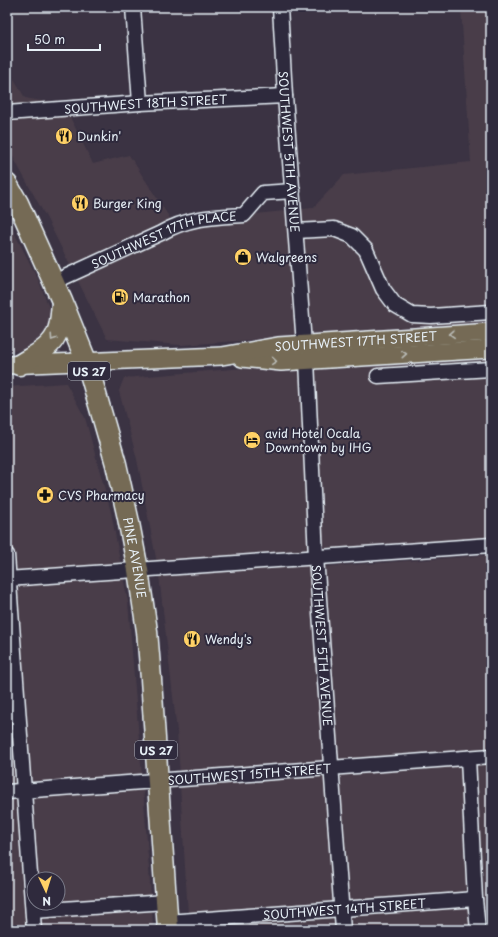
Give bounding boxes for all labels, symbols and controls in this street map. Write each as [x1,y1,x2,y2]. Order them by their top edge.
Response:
scale bar [28,26,100,52]
text: 50 m [34,30,65,48]
street label: SOUTHWEST 5TH AVENUE [275,70,304,233]
street label: SOUTHWEST 18TH STREET [64,90,228,118]
restaurant icon: Dunkin' [54,126,74,146]
place label: Dunkin' [77,127,121,145]
restaurant icon: Burger King [70,193,90,213]
place label: Burger King [93,194,162,212]
street label: SOUTHWEST 17TH PLACE [88,206,237,273]
shop icon: Walgreens [233,247,253,267]
place label: Walgreens [256,248,317,266]
fuel station icon: Marathon [110,287,130,307]
place label: Marathon [133,288,190,306]
street label: SOUTHWEST 17TH STREET [274,327,438,355]
one-way arrow [449,330,455,339]
one-way arrow [50,334,58,341]
one-way arrow [401,350,407,359]
one-way arrow [271,357,277,366]
road number: US 27 [68,362,110,380]
place label: avid Hotel Ocala Downtown by IHG [265,424,372,456]
hotel icon: avid Hotel Ocala Downtown by IHG [242,430,262,450]
pharmacy icon: CVS Pharmacy [35,485,55,505]
place label: CVS Pharmacy [58,486,145,504]
street label: PINE AVENUE [119,516,151,600]
street label: SOUTHWEST 5TH AVENUE [308,564,337,727]
restaurant icon: Wendy's [182,629,202,649]
place label: Wendy's [205,630,252,648]
road number: US 27 [135,741,177,759]
street label: SOUTHWEST 15TH STREET [167,759,332,789]
north arrow [26,871,66,911]
text: N [42,893,52,910]
street label: SOUTHWEST 14TH STREET [263,894,427,924]

